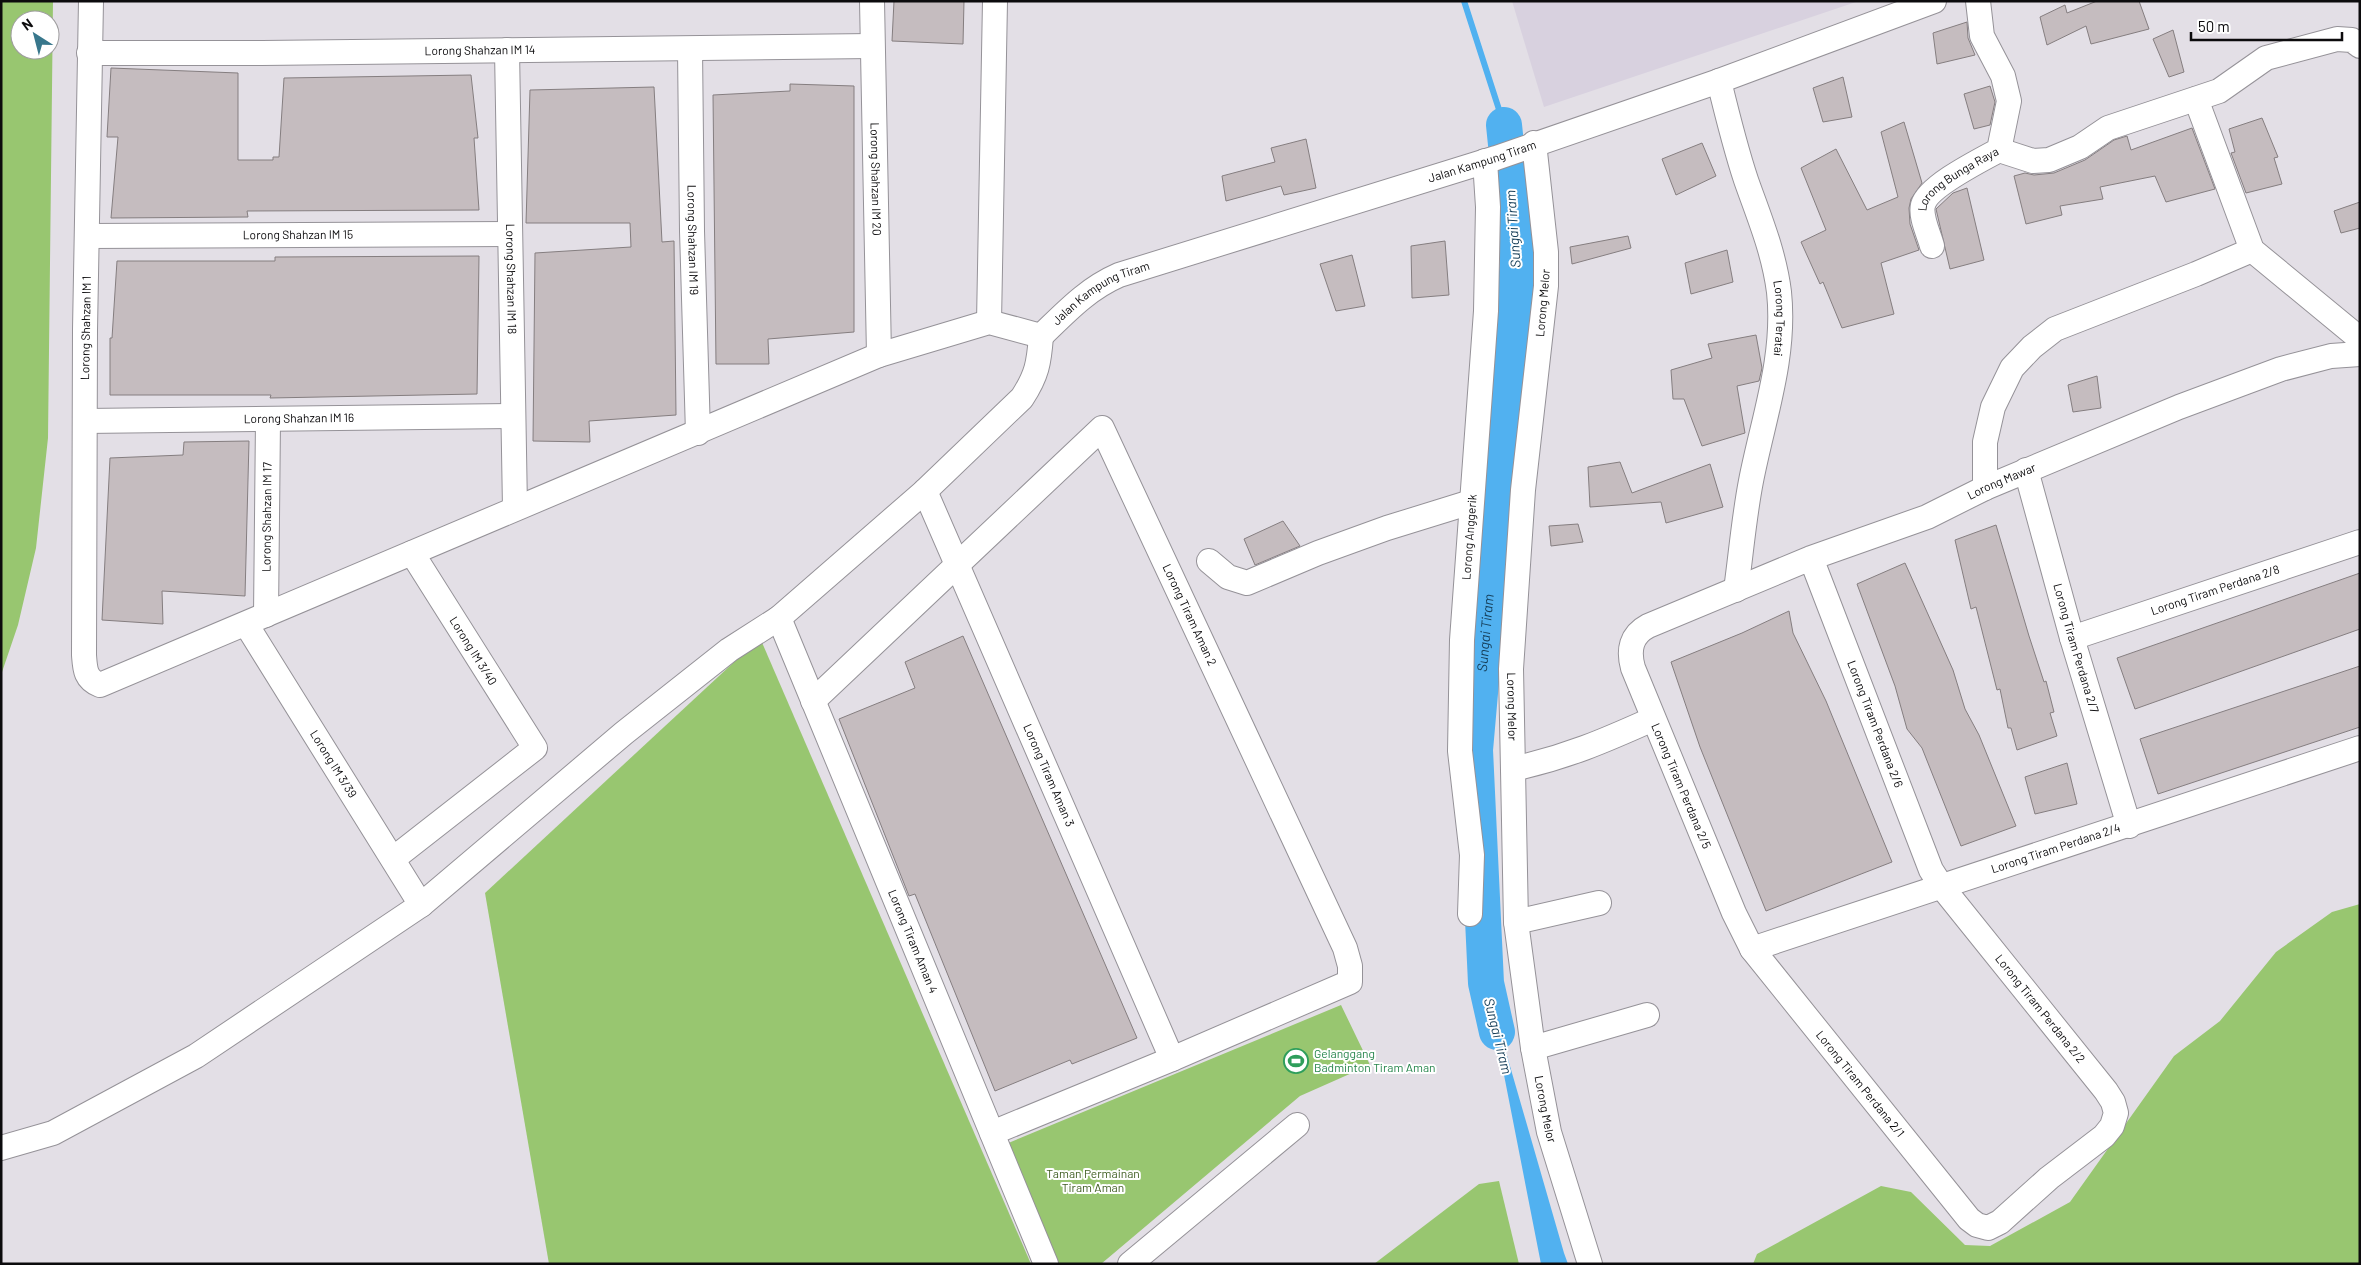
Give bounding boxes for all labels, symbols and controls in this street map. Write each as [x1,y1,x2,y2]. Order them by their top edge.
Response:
north arrow [10,10,60,60]
scale bar [2191,10,2342,42]
text: N [18,14,36,34]
text: 50 m [2198,17,2230,35]
street label: Lorong Shahzan IM 14 [424,42,536,57]
street label: Lorong Shahzan IM 20 [868,122,885,236]
street label: Jalan Kampung Tiram [1426,137,1538,185]
street label: Lorong Bunga Raya [1914,144,2001,212]
street label: Lorong Shahzan IM 19 [685,185,702,295]
water label: Sungai Tiram [1501,190,1524,268]
street label: Lorong Shahzan IM 18 [504,224,520,334]
street label: Lorong Shahzan IM 15 [243,227,353,241]
street label: Jalan Kampung Tiram [1049,258,1151,327]
street label: Lorong Melor [1532,268,1552,337]
street label: Lorong Shahzan IM 1 [77,276,93,380]
street label: Lorong Teratai [1771,279,1788,357]
street label: Lorong Shahzan IM 16 [244,410,354,425]
street label: Lorong Mawar [1965,459,2038,502]
street label: Lorong Shahzan IM 17 [258,462,274,572]
street label: Lorong Anggerik [1458,494,1479,580]
street label: Lorong Tiram Aman 2 [1161,561,1220,668]
street label: Lorong Tiram Perdana 2/8 [2149,561,2281,617]
street label: Lorong Tiram Perdana 2/7 [2051,582,2102,715]
water label: Sungai Tiram [1473,593,1497,672]
street label: Lorong IM 3/40 [447,614,500,687]
street label: Lorong Tiram Perdana 2/6 [1845,658,1907,789]
street label: Lorong Melor [1505,672,1520,741]
street label: Lorong Tiram Aman 3 [1021,721,1078,828]
street label: Lorong Tiram Perdana 2/5 [1649,721,1715,850]
street label: Lorong IM 3/39 [308,727,360,800]
street label: Lorong Tiram Perdana 2/4 [1989,820,2122,875]
street label: Lorong Tiram Aman 4 [886,887,941,995]
street label: Lorong Tiram Perdana 2/2 [1993,951,2089,1065]
water label: Sungai Tiram [1481,996,1516,1076]
street label: Lorong Tiram Perdana 2/1 [1814,1027,1908,1139]
place label: Gelanggang Badminton Tiram Aman [1314,1046,1436,1074]
sports icon: Gelanggang Badminton Tiram Aman [1283,1048,1309,1074]
street label: Lorong Melor [1532,1074,1560,1145]
park label: Taman Permainan Tiram Aman [1046,1166,1140,1194]

